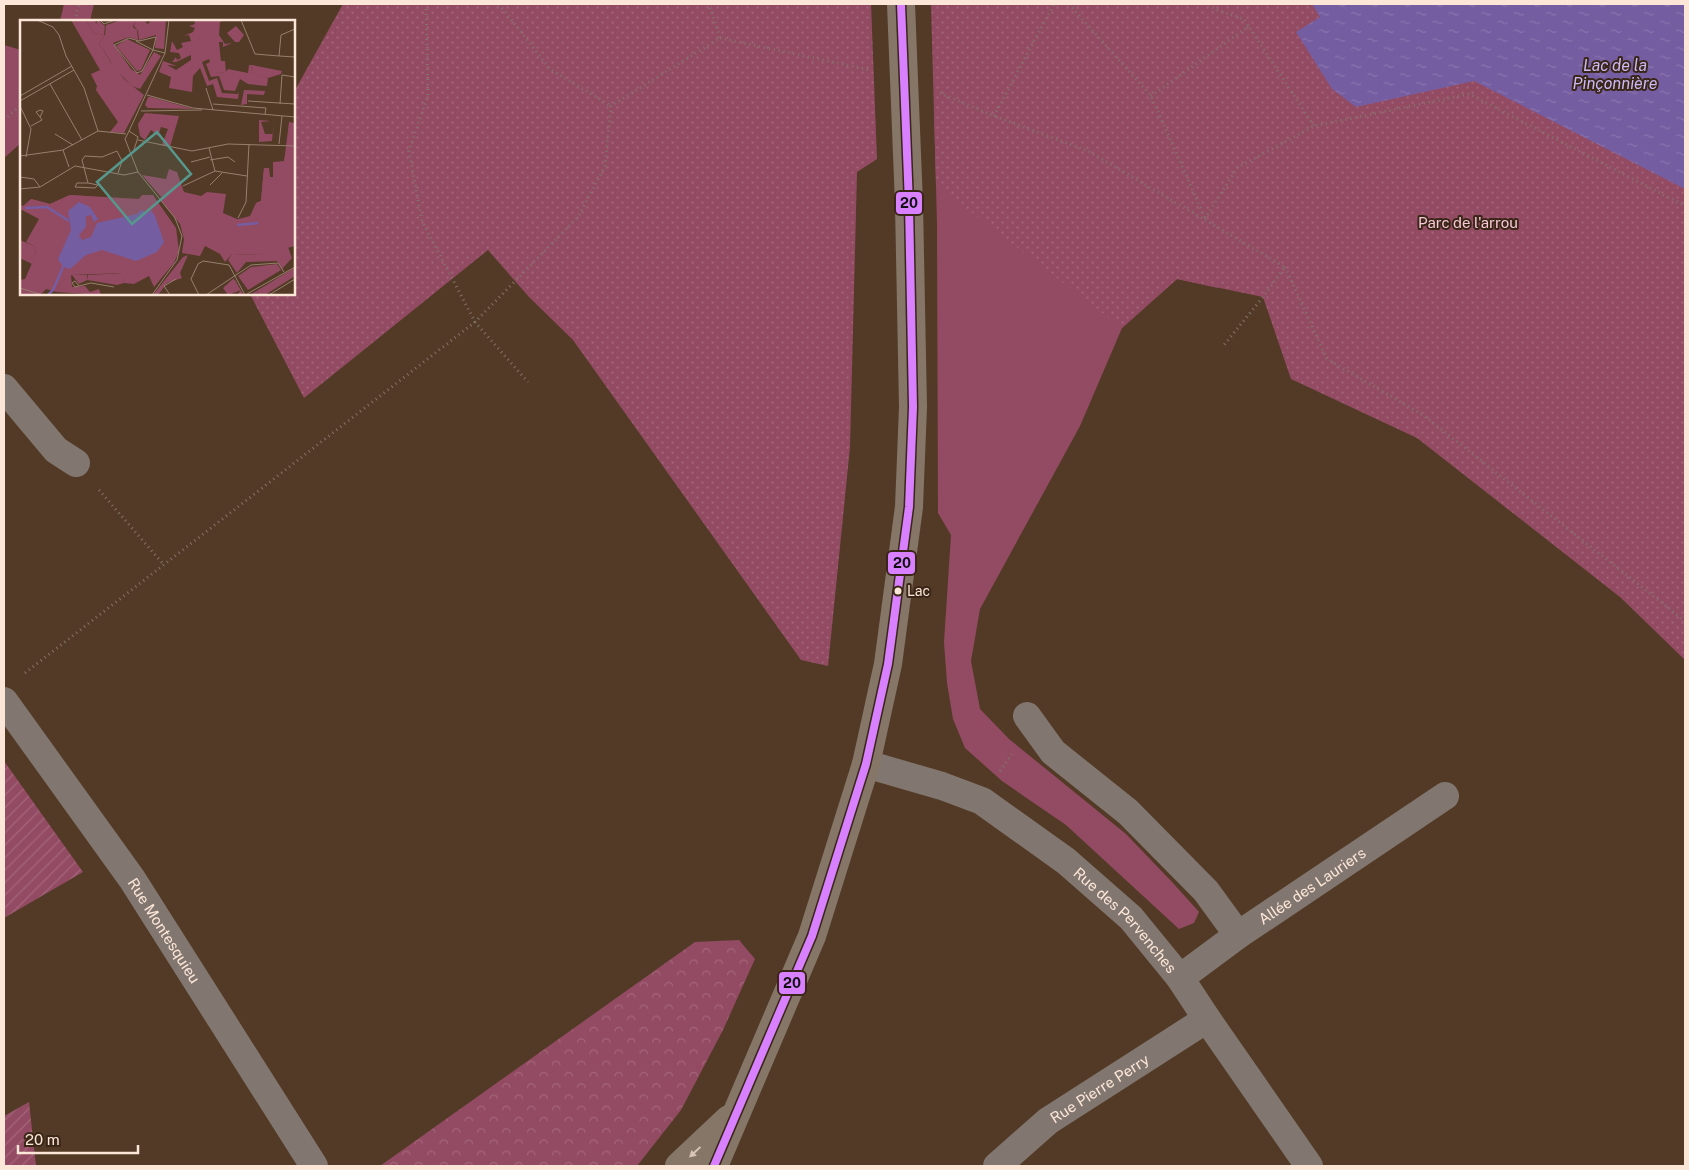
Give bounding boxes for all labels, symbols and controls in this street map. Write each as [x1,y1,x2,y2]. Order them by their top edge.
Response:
inset map [20,20,295,295]
water label: Lac de la Pinçonnière [1573,56,1658,93]
line badge: 20 [895,191,923,215]
text: 20 [900,195,918,211]
park label: Parc de l'arrou [1418,214,1518,231]
line badge: 20 [887,551,916,575]
text: 20 [893,555,911,571]
place label: Lac [907,583,930,599]
marker: Lac [893,586,903,596]
street label: Allée des Lauriers [1255,844,1368,927]
street label: Rue des Pervenches [1071,864,1180,976]
street label: Rue Montesquieu [125,875,204,986]
line badge: 20 [778,971,806,995]
text: 20 [783,975,801,991]
street label: Rue Pierre Perry [1047,1050,1152,1126]
scale bar [18,1122,138,1154]
text: 20 m [25,1131,60,1148]
one-way arrow [689,1146,701,1158]

